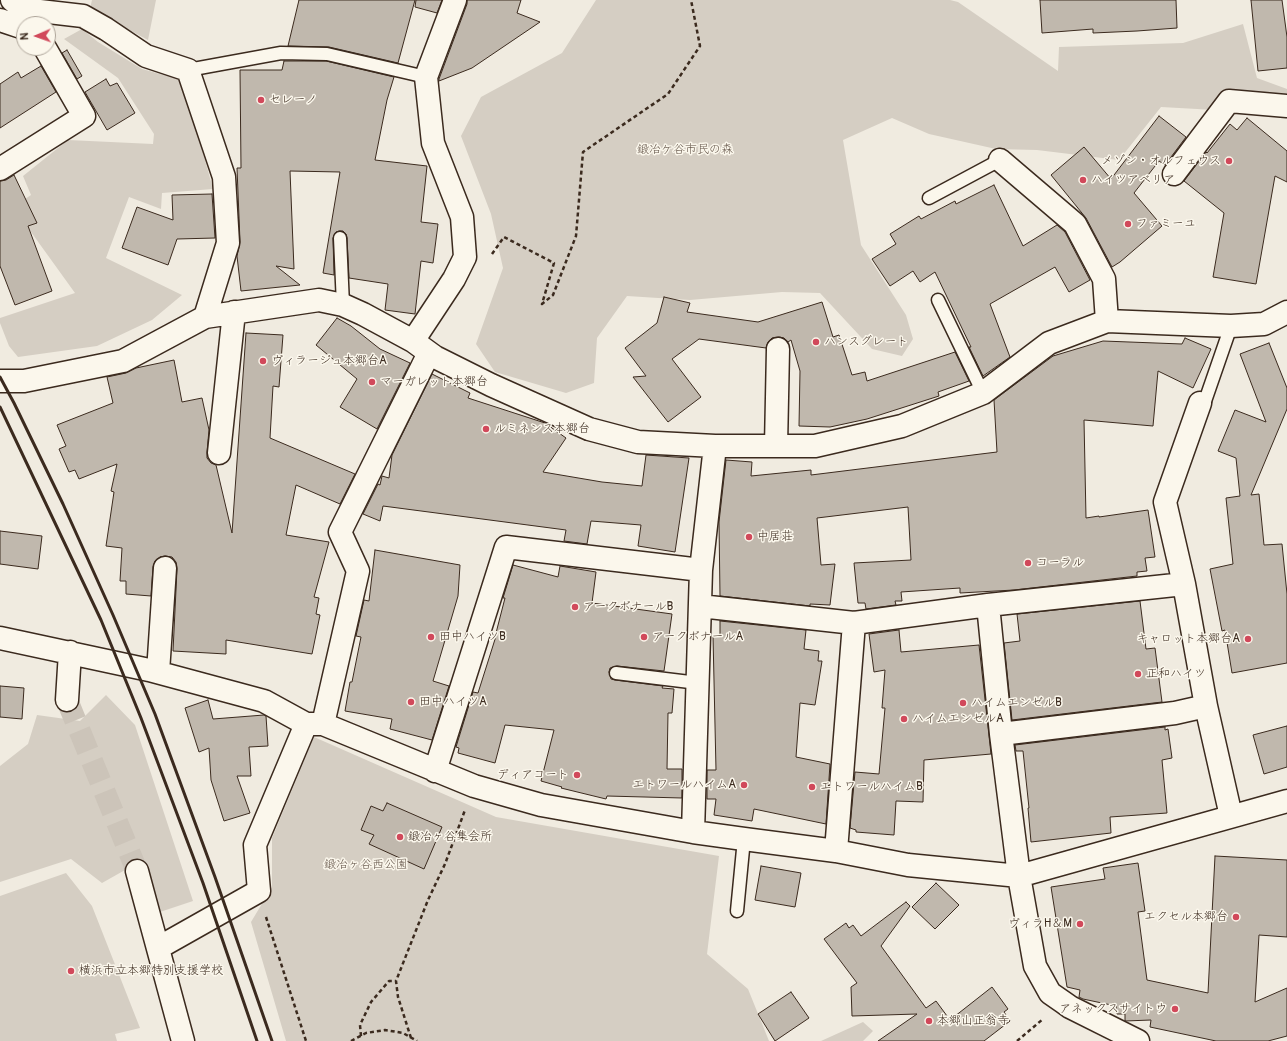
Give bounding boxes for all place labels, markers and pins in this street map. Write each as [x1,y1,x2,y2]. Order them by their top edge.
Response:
place label: セレーノ [269,93,317,107]
marker: セレーノ [256,95,266,105]
place label: メゾン・オルフェウス [1101,154,1221,168]
marker: メゾン・オルフェウス [1224,156,1234,166]
place label: ハイツアベリア [1091,173,1175,187]
marker: ハイツアベリア [1078,175,1088,185]
place label: ファミーユ [1136,217,1196,231]
marker: ファミーユ [1123,219,1133,229]
place label: ハンスグレート [824,335,908,349]
marker: ハンスグレート [811,337,821,347]
place label: ヴィラージュ本郷台A [271,354,387,368]
marker: ヴィラージュ本郷台A [258,356,268,366]
place label: マーガレット本郷台 [380,375,488,389]
marker: マーガレット本郷台 [367,377,377,387]
place label: ルミネンス本郷台 [494,422,590,436]
marker: ルミネンス本郷台 [481,424,491,434]
place label: 中居荘 [757,530,793,544]
marker: 中居荘 [744,532,754,542]
place label: コーラル [1036,556,1084,570]
marker: コーラル [1023,558,1033,568]
place label: アークボナールB [583,600,673,614]
marker: アークボナールB [570,602,580,612]
place label: 田中ハイツB [439,630,506,644]
place label: アークボナールA [652,630,743,644]
marker: 田中ハイツB [426,632,436,642]
marker: アークボナールA [639,632,649,642]
place label: キャロット本郷台A [1136,632,1240,646]
marker: キャロット本郷台A [1243,634,1253,644]
place label: 正和ハイツ [1146,667,1206,681]
marker: 正和ハイツ [1133,669,1143,679]
place label: 田中ハイツA [419,695,487,709]
place label: ハイムエンゼルB [971,696,1062,710]
marker: 田中ハイツA [406,697,416,707]
marker: ハイムエンゼルB [958,698,968,708]
place label: ハイムエンゼルA [912,712,1004,726]
marker: ハイムエンゼルA [899,714,909,724]
place label: ディアコート [497,768,569,782]
marker: ディアコート [572,770,582,780]
place label: エトワールハイムA [632,778,736,792]
marker: エトワールハイムA [739,780,749,790]
place label: エトワールハイムB [820,780,923,794]
marker: エトワールハイムB [807,782,817,792]
place label: 鍛冶ヶ谷集会所 [408,830,492,844]
marker: 鍛冶ヶ谷集会所 [395,832,405,842]
place label: エクセル本郷台 [1144,910,1228,924]
marker: エクセル本郷台 [1231,912,1241,922]
place label: ヴィラH＆M [1008,917,1072,931]
marker: ヴィラH＆M [1075,919,1085,929]
place label: 横浜市立本郷特別支援学校 [79,964,223,978]
marker: 横浜市立本郷特別支援学校 [66,966,76,976]
place label: アネックスサイトウ [1059,1002,1167,1016]
marker: アネックスサイトウ [1170,1004,1180,1014]
place label: 本郷山正翁寺 [937,1014,1009,1028]
marker: 本郷山正翁寺 [924,1016,934,1026]

